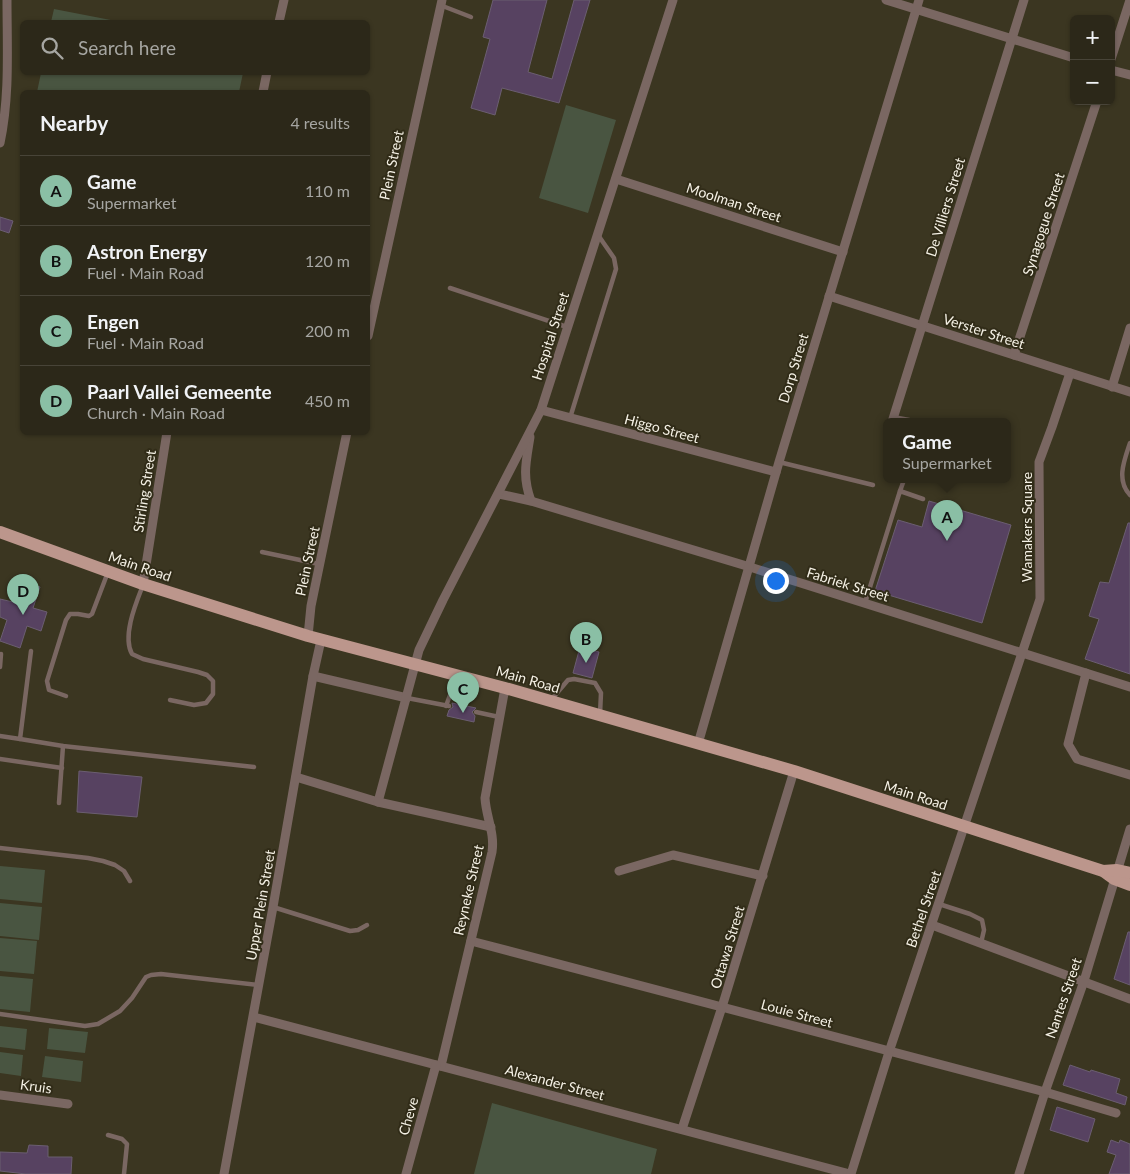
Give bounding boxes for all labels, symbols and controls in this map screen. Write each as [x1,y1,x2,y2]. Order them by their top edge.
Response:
map controls [1070,15,1115,105]
button: + [1070,15,1115,60]
search box [20,20,370,75]
icon: search [38,34,66,62]
text: Search here [78,36,176,59]
button: − [1070,60,1115,105]
text: Nearby [40,110,108,135]
text: 4 results [290,113,350,132]
street label: Plein Street [375,129,407,201]
street label: De Villiers Street [922,155,968,259]
text: Game [87,170,136,193]
street label: Synagogue Street [1018,170,1068,278]
street label: Moolman Street [684,179,784,225]
text: A [50,181,62,200]
text: 110 m [305,181,350,200]
text: Supermarket [87,193,176,212]
text: Astron Energy [87,240,207,263]
text: B [51,251,61,270]
text: 120 m [305,251,350,270]
text: Fuel · Main Road [87,263,204,282]
street label: Hospital Street [528,290,572,382]
text: Engen [87,310,139,333]
street label: Verster Street [941,310,1027,352]
text: C [51,321,61,340]
text: 200 m [305,321,350,340]
street label: Dorp Street [774,331,812,405]
text: Fuel · Main Road [87,333,204,352]
text: Paarl Vallei Gemeente [87,380,272,403]
text: D [50,391,62,410]
text: 450 m [305,391,350,410]
text: Church · Main Road [87,403,225,422]
street label: Higgo Street [623,410,701,446]
popup [883,418,1011,483]
text: Game [902,430,952,453]
street label: Stirling Street [129,449,159,533]
text: Supermarket [902,453,992,472]
street label: Wamakers Square [1018,472,1035,582]
pin: A [931,500,963,541]
street label: Plein Street [291,525,323,597]
street label: Main Road [106,547,174,585]
street label: Fabriek Street [805,563,891,605]
your location [763,568,789,594]
pin: D [7,574,39,615]
pin: B [570,622,602,663]
street label: Main Road [494,662,562,696]
pin: C [447,672,479,713]
street label: Main Road [882,777,950,813]
street label: Reyneke Street [449,843,487,937]
street label: Upper Plein Street [242,848,278,962]
street label: Bethel Street [902,868,944,950]
street label: Ottawa Street [706,903,748,991]
street label: Nantes Street [1041,955,1085,1041]
street label: Louie Street [759,995,835,1031]
street label: Alexander Street [503,1061,607,1103]
street label: Kruis [19,1075,53,1097]
street label: Cheve [394,1095,422,1137]

